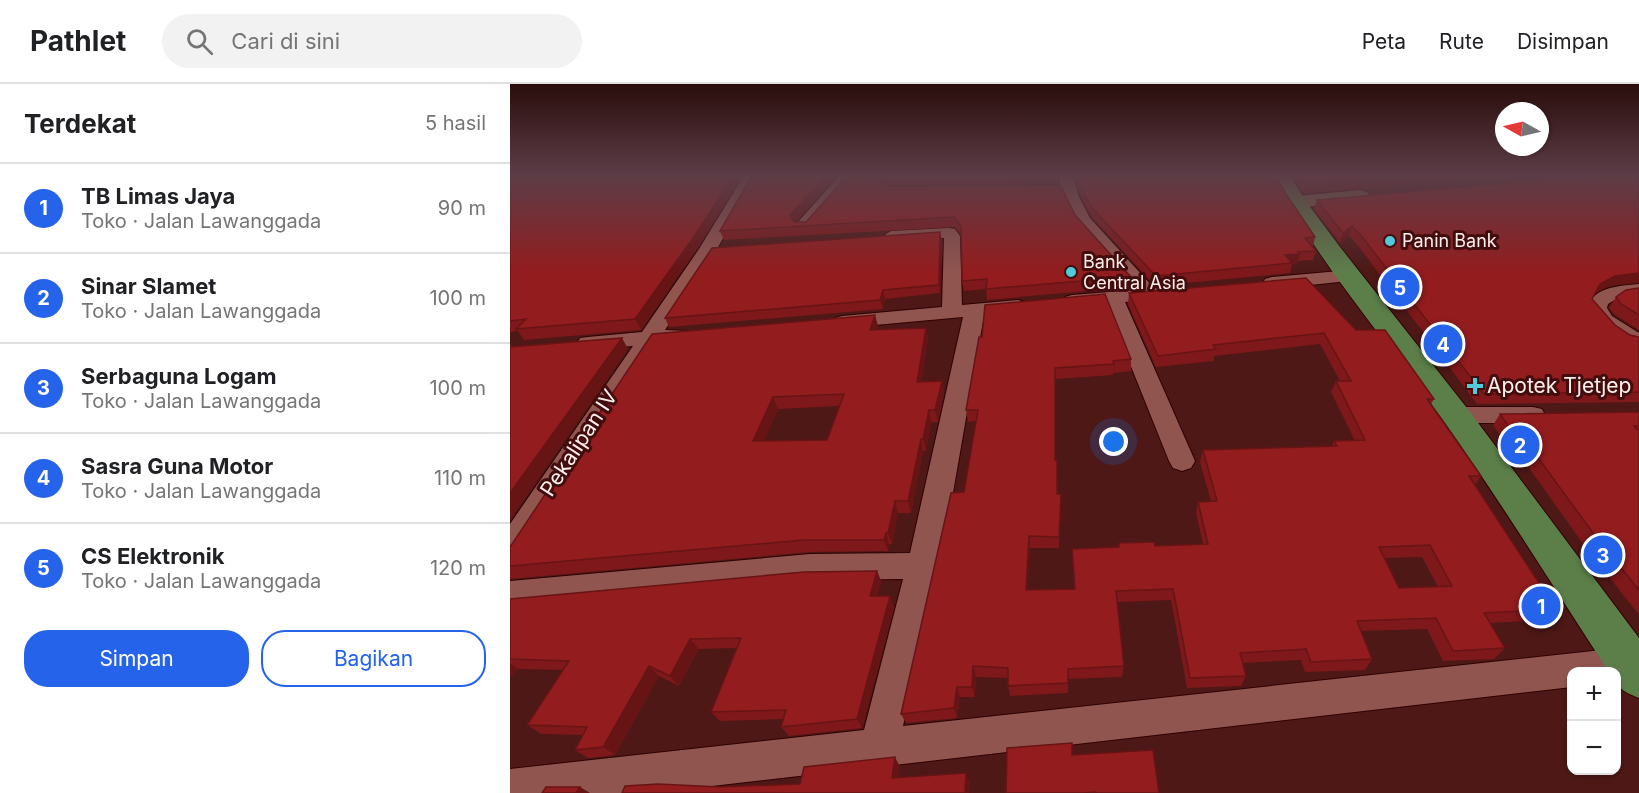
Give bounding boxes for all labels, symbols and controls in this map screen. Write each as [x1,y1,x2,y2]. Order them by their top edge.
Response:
search box [162,14,582,68]
text: Pathlet [30,24,126,58]
icon: search [183,25,216,58]
text: Cari di sini [231,28,340,54]
text: Peta [1362,29,1406,54]
text: Rute [1439,29,1484,54]
text: Disimpan [1517,29,1609,54]
north arrow [1495,102,1549,156]
text: Terdekat [24,108,136,139]
text: 5 hasil [425,111,486,135]
text: TB Limas Jaya [81,183,235,209]
text: 1 [39,196,48,220]
text: 90 m [438,196,486,220]
text: Toko · Jalan Lawanggada [81,209,321,233]
place label: Panin Bank [1402,230,1497,251]
marker: Panin Bank [1383,234,1397,248]
place label: Bank Central Asia [1083,251,1186,293]
pin: 5 [1380,264,1420,310]
marker: Bank Central Asia [1064,265,1078,279]
text: Sinar Slamet [81,273,216,299]
text: 2 [37,286,50,310]
text: 100 m [429,286,486,310]
text: Toko · Jalan Lawanggada [81,299,321,323]
pin: 4 [1424,322,1462,366]
text: Serbaguna Logam [81,363,277,389]
place label: Apotek Tjetjep [1487,373,1631,398]
text: 3 [37,376,50,400]
text: 100 m [429,376,486,400]
marker: Apotek Tjetjep [1468,379,1482,393]
street label: Pekalipan IV [535,385,622,501]
text: Toko · Jalan Lawanggada [81,389,321,413]
pin: 2 [1500,422,1540,468]
your location [1099,427,1128,456]
text: Sasra Guna Motor [81,453,273,479]
text: 4 [37,466,50,490]
text: 110 m [434,466,486,490]
text: Toko · Jalan Lawanggada [81,479,321,503]
pin: 3 [1584,532,1622,578]
text: CS Elektronik [81,543,224,569]
text: 5 [37,556,50,580]
text: 120 m [430,556,486,580]
text: Toko · Jalan Lawanggada [81,569,321,593]
pin: 1 [1522,584,1560,628]
button: Simpan [24,630,249,687]
button: Bagikan [261,630,486,687]
map controls [1567,667,1621,775]
button: + [1567,667,1621,721]
button: − [1567,721,1621,775]

